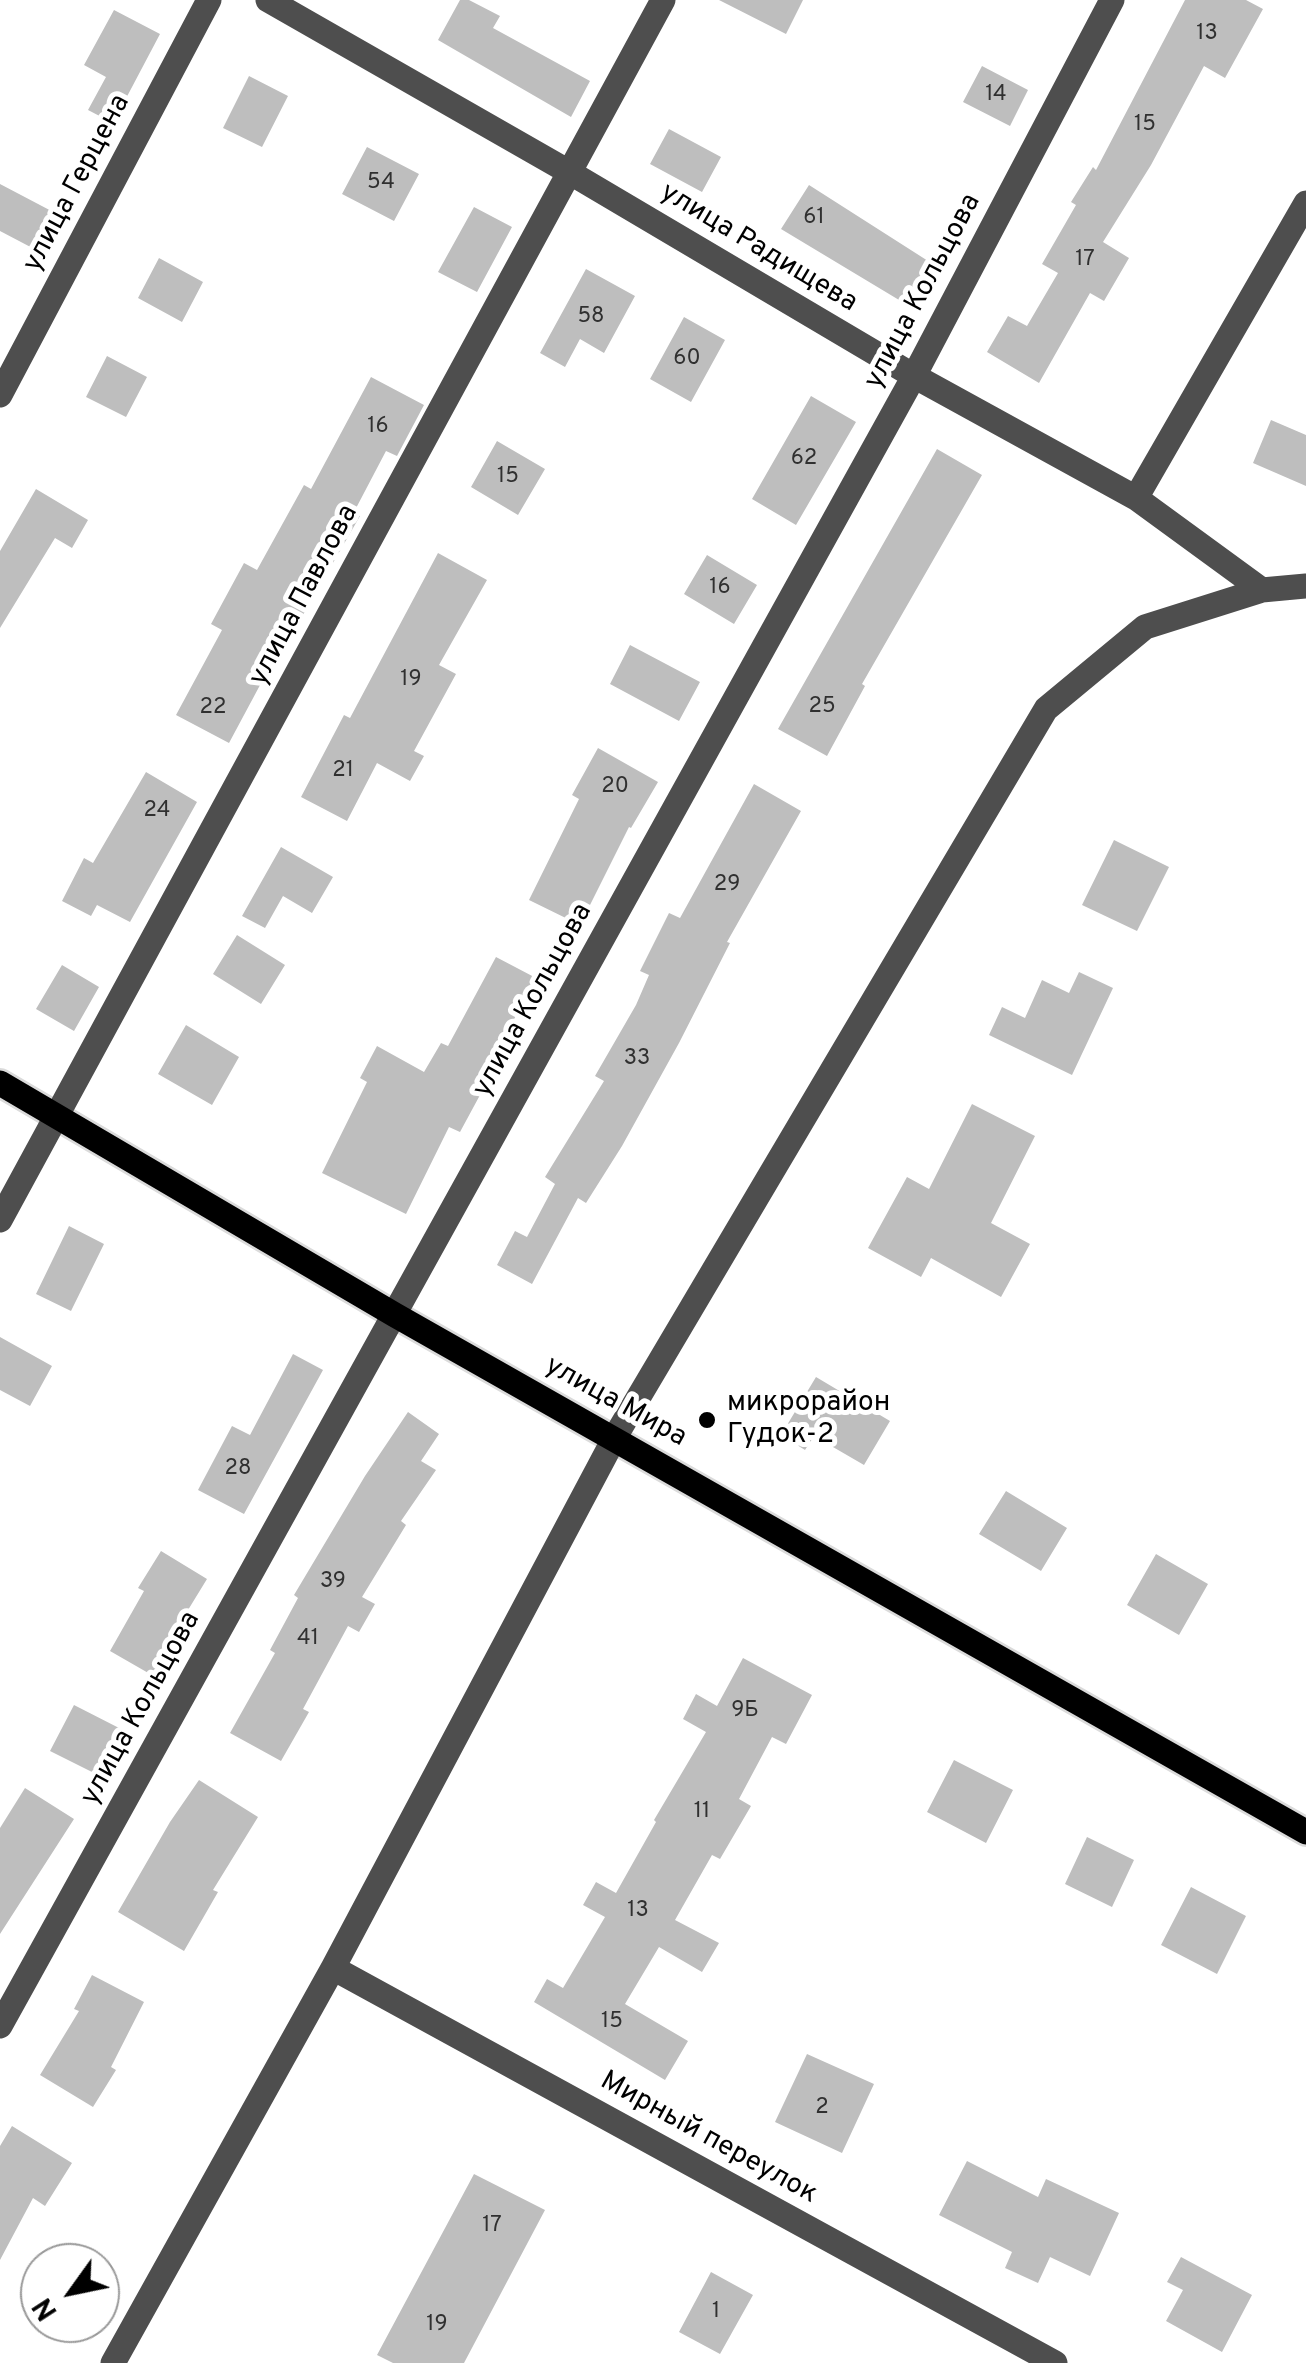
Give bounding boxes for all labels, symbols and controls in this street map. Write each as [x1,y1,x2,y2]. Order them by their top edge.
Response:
house number: 13 [1196,22,1218,48]
house number: 14 [985,83,1007,109]
street label: улица Герцена [17,90,139,278]
house number: 15 [1134,113,1156,139]
house number: 54 [367,171,395,197]
street label: улица Радищева [653,177,863,321]
street label: улица Кольцова [858,189,990,395]
house number: 61 [803,206,825,232]
house number: 17 [1075,248,1095,274]
house number: 58 [577,305,605,331]
house number: 60 [673,347,701,373]
house number: 16 [367,415,389,441]
house number: 62 [791,447,817,473]
house number: 15 [497,465,519,491]
street label: улица Павлова [243,500,367,692]
house number: 16 [709,576,731,602]
house number: 19 [400,668,422,694]
house number: 25 [808,695,836,721]
house number: 22 [200,696,226,722]
house number: 21 [332,759,354,785]
house number: 20 [601,775,629,801]
house number: 24 [144,799,170,825]
house number: 29 [714,873,740,899]
street label: улица Кольцова [467,898,601,1104]
house number: 33 [624,1047,650,1073]
street label: улица Мира [538,1350,692,1456]
place label: микрорайон Гудок-2 [727,1387,890,1453]
marker: микрорайон Гудок-2 [696,1409,718,1431]
house number: 28 [225,1457,251,1483]
house number: 39 [320,1570,346,1596]
street label: улица Кольцова [75,1606,209,1812]
house number: 41 [297,1627,319,1653]
house number: 9Б [731,1699,759,1725]
house number: 11 [694,1800,710,1826]
house number: 13 [627,1899,649,1925]
house number: 15 [601,2010,623,2036]
street label: Мирный переулок [594,2065,822,2213]
house number: 2 [815,2096,829,2122]
house number: 17 [482,2214,502,2240]
north arrow [20,2243,120,2343]
text: N [26,2290,67,2326]
house number: 1 [712,2300,720,2326]
house number: 19 [426,2313,448,2339]

